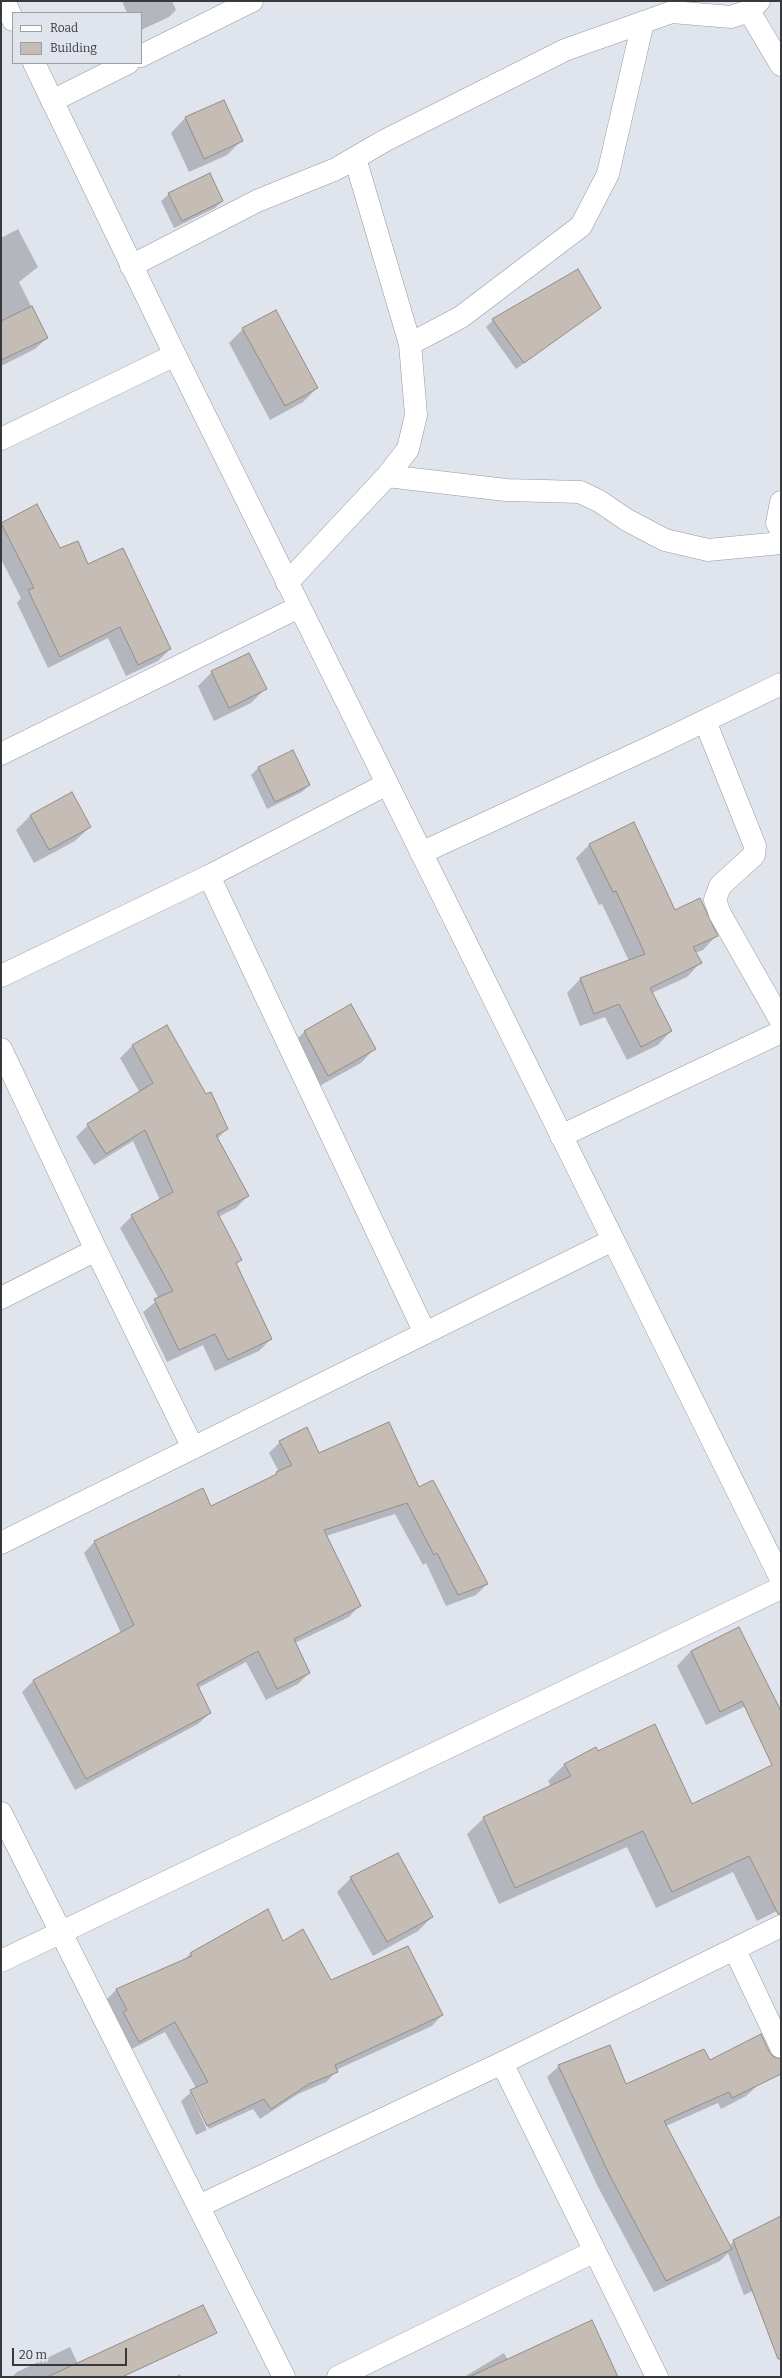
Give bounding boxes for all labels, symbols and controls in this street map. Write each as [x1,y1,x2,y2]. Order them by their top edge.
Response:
legend [12,12,142,64]
text: Road [50,21,78,35]
text: Building [50,41,97,55]
scale bar [14,2340,129,2366]
text: 20 m [19,2348,47,2362]

